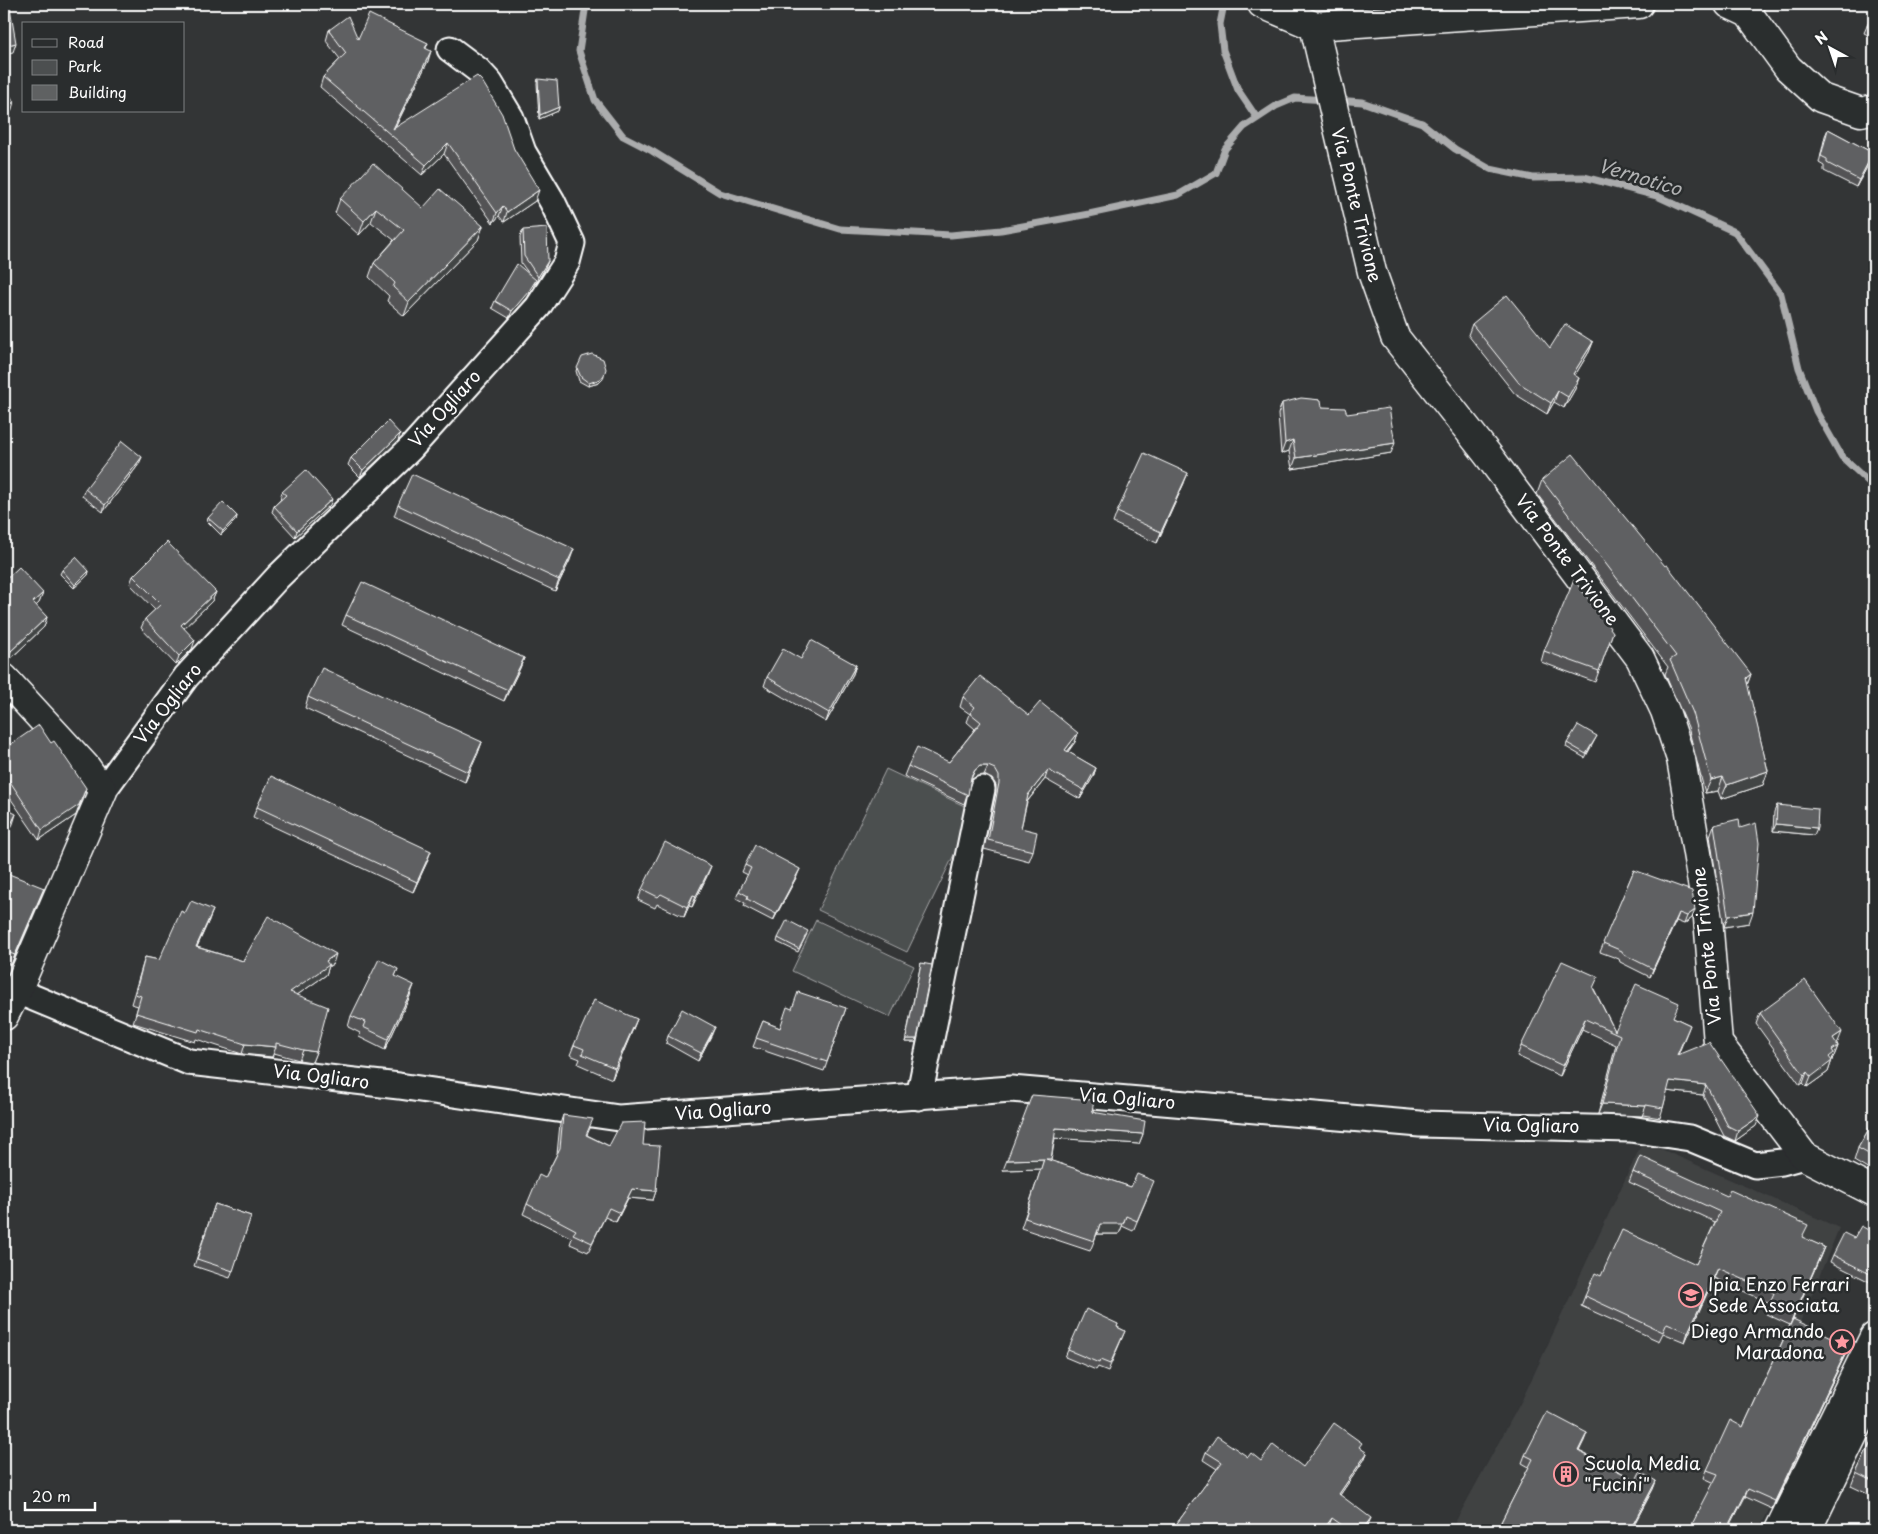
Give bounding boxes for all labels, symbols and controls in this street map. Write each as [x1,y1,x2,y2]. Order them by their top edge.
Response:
legend [22,22,185,112]
north arrow [1806,22,1856,72]
text: N [1810,26,1832,49]
text: Road [68,30,104,53]
text: Park [68,54,102,77]
text: Building [68,80,127,103]
street label: Via Ponte Trivione [1325,124,1390,285]
water label: Vernotico [1595,150,1687,202]
street label: Via Ogliaro [401,363,486,453]
street label: Via Ponte Trivione [1510,488,1627,631]
street label: Via Ogliaro [126,657,207,750]
street label: Via Ponte Trivione [1684,866,1727,1027]
street label: Via Ogliaro [271,1056,371,1095]
street label: Via Ogliaro [1078,1080,1177,1115]
street label: Via Ogliaro [674,1093,772,1126]
street label: Via Ogliaro [1482,1110,1580,1139]
place label: Ipia Enzo Ferrari Sede Associata [1708,1270,1850,1318]
school or university icon: Ipia Enzo Ferrari Sede Associata [1678,1282,1704,1308]
place label: Diego Armando Maradona [1691,1317,1825,1365]
place icon: Diego Armando Maradona [1829,1329,1855,1355]
place label: Scuola Media "Fucini" [1584,1449,1701,1497]
building icon: Scuola Media "Fucini" [1553,1461,1579,1487]
scale bar [25,1479,95,1511]
text: 20 m [32,1484,71,1507]

